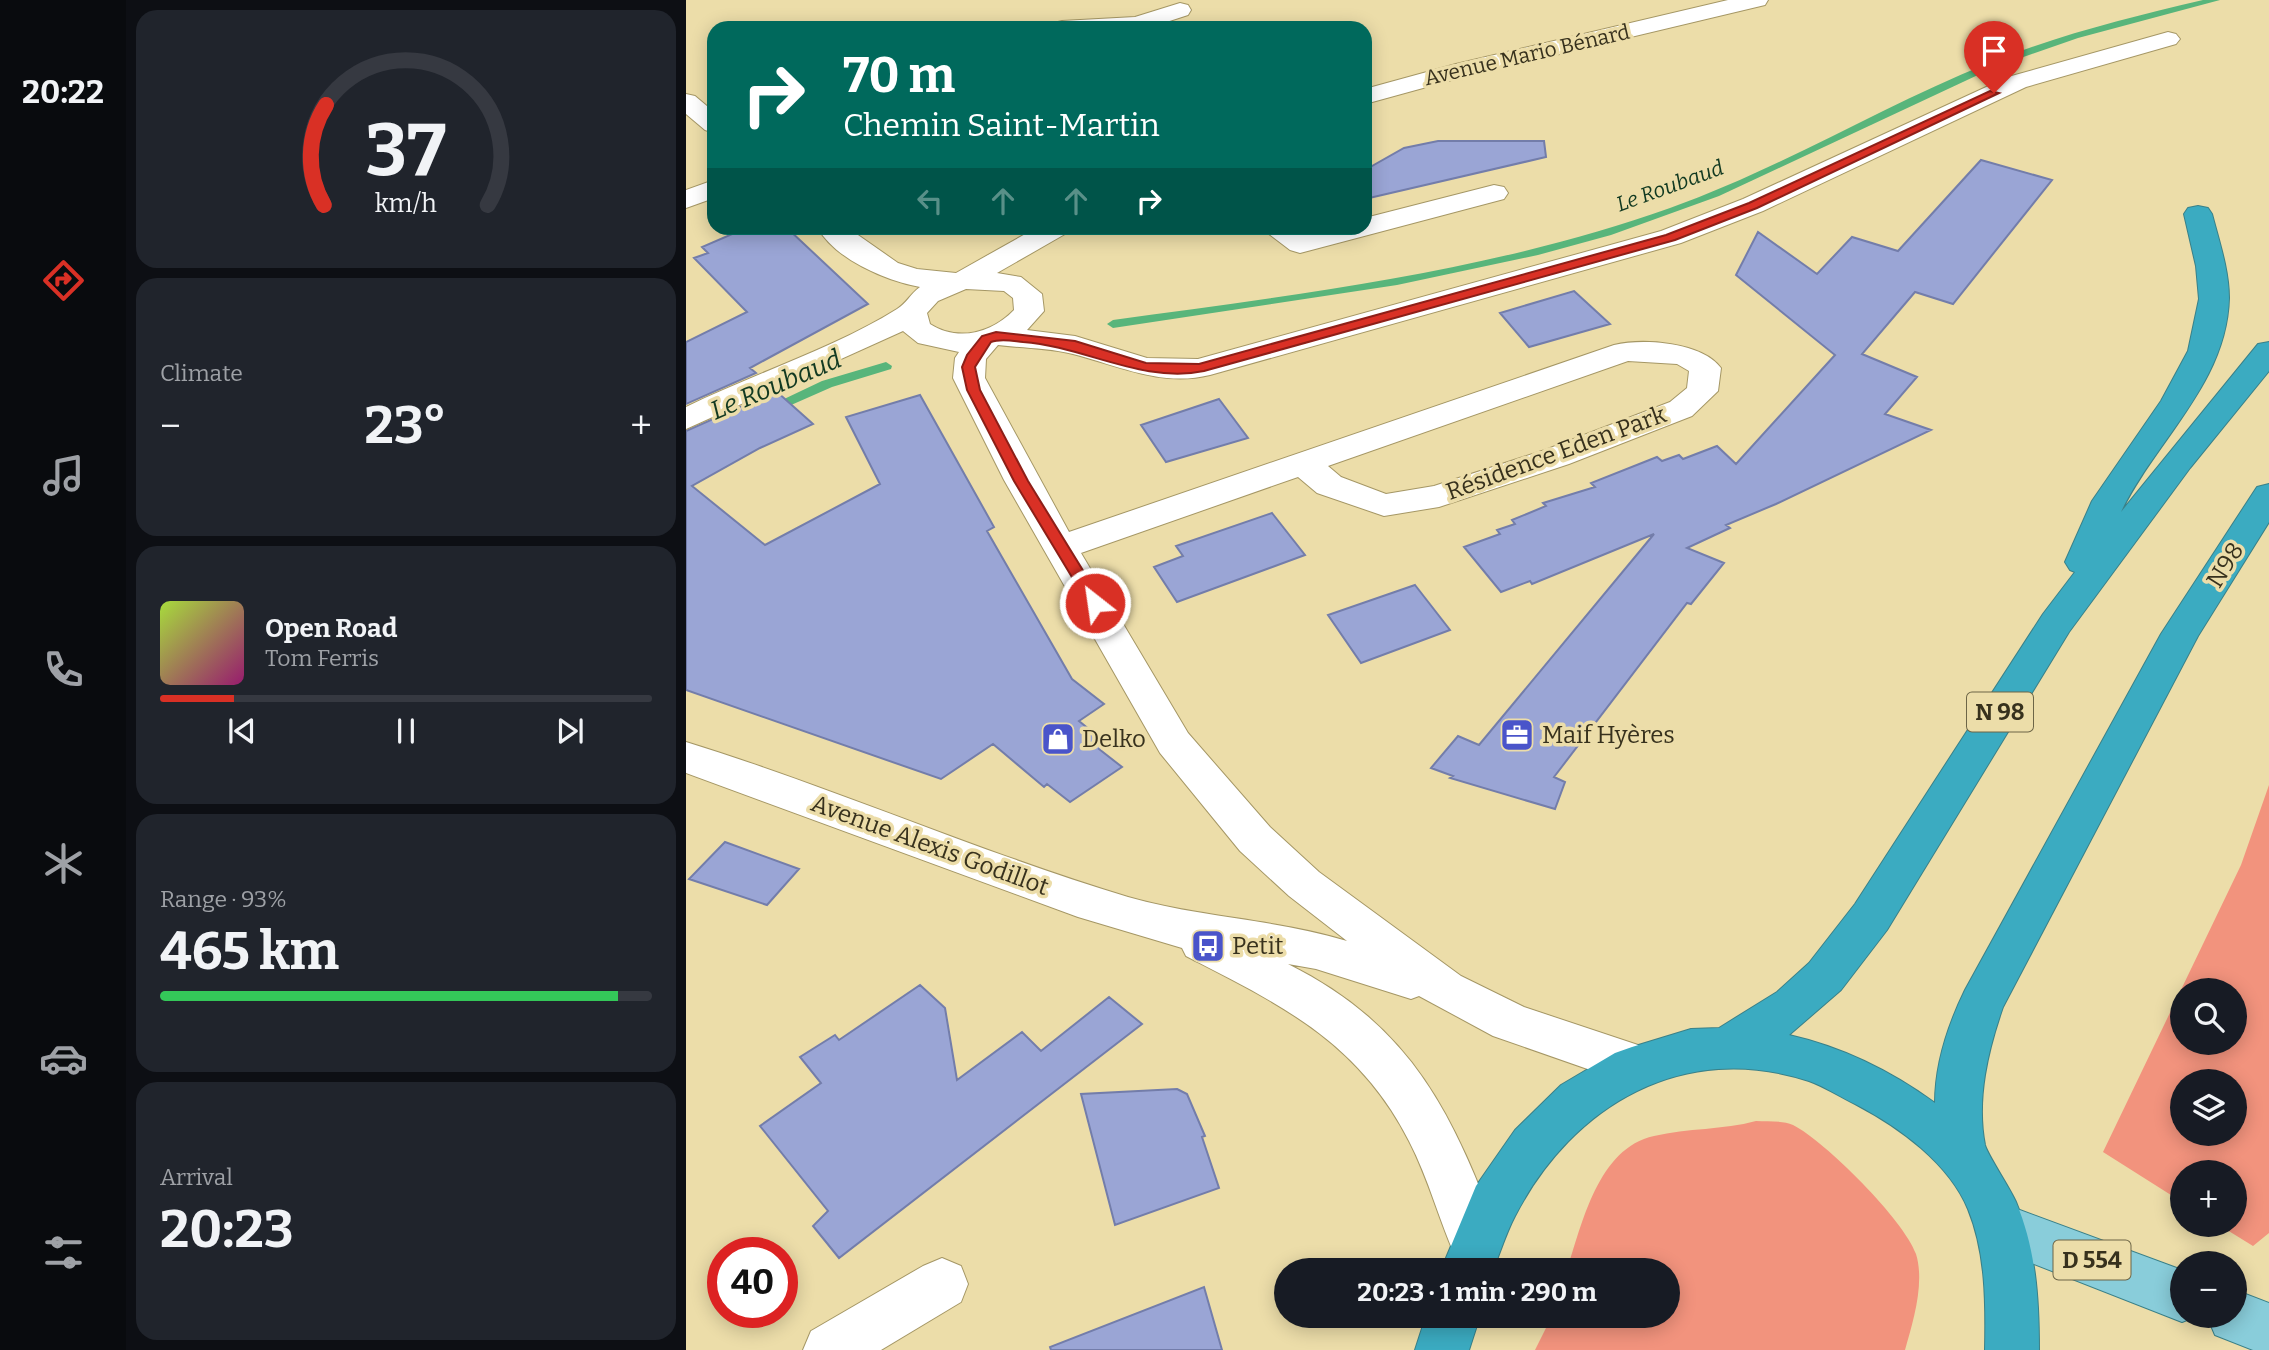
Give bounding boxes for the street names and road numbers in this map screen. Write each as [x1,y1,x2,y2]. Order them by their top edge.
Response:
street label: Avenue Mario Bénard [1422,19,1632,91]
street label: Résidence Eden Park [1442,400,1670,506]
street label: N98 [2201,537,2249,593]
road number: N 98 [1967,692,2033,732]
street label: Avenue Alexis Godillot [807,789,1053,901]
road number: D 554 [2054,1240,2130,1280]

